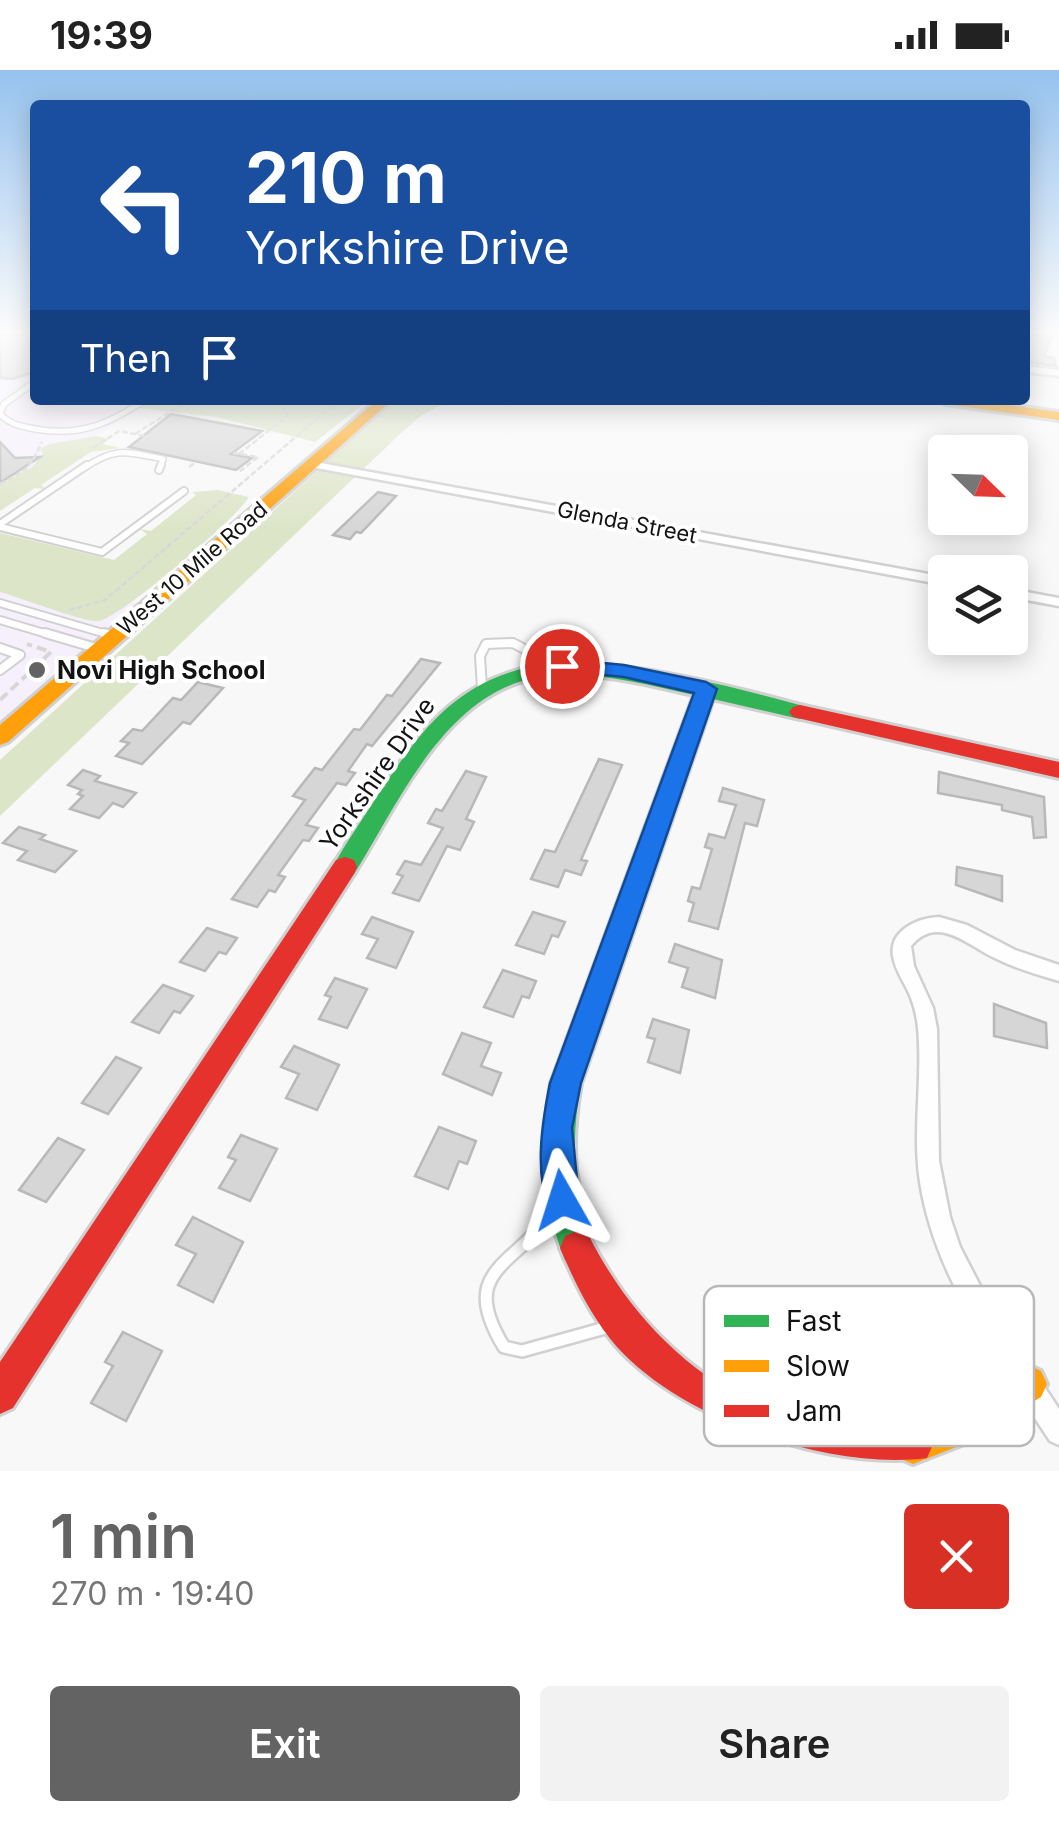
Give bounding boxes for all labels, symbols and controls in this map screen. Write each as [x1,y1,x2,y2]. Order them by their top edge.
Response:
text: 19:39 [50,12,153,58]
text: 210 m [245,135,447,220]
icon: left [80,140,210,270]
text: Yorkshire Drive [245,220,569,275]
icon: arrive [192,330,247,385]
text: Then [80,335,172,381]
north arrow [928,435,1028,535]
map controls [928,435,1028,655]
street label: West 10 Mile Road [112,496,272,640]
street label: Glenda Street [555,496,699,548]
button: layers [928,555,1028,655]
pin [520,624,605,709]
icon: arrive [535,639,590,694]
place label: Novi High School [57,655,265,685]
marker: Novi High School [26,659,48,681]
street label: Yorkshire Drive [313,692,441,856]
position arrow [510,1148,614,1252]
legend [704,1286,1034,1446]
text: Fast [786,1304,842,1338]
text: Slow [786,1349,850,1383]
text: Jam [786,1394,842,1428]
text: 1 min [50,1500,197,1572]
button: close [904,1504,1009,1609]
text: 270 m · 19:40 [50,1574,255,1613]
button: Exit [50,1686,520,1801]
button: Share [540,1686,1009,1801]

